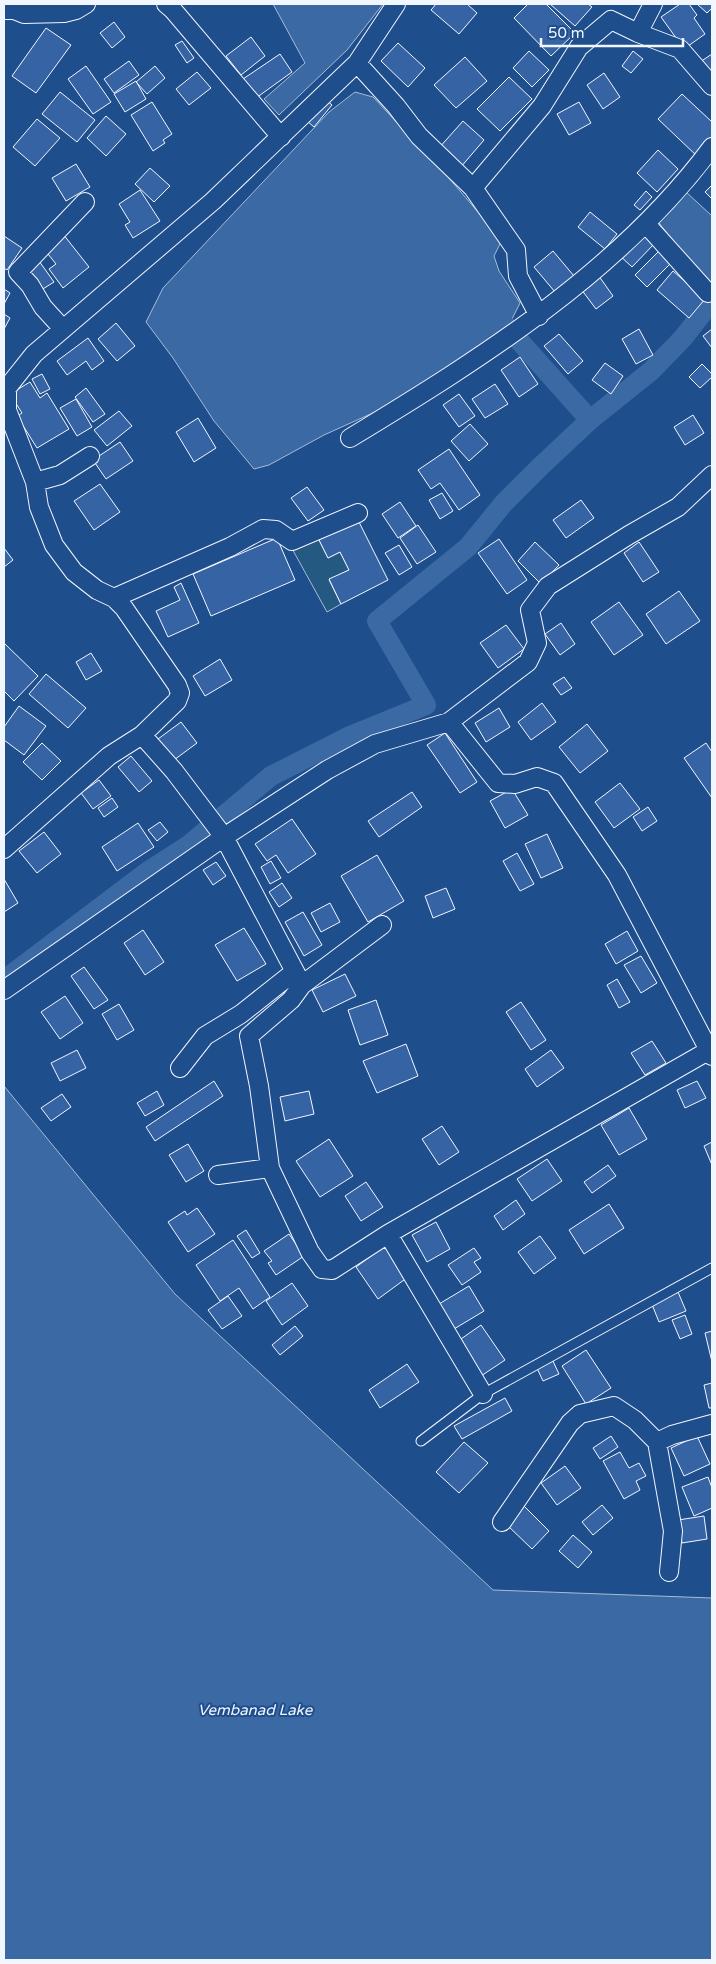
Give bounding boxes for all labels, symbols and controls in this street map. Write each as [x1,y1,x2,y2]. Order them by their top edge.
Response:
scale bar [541,15,684,47]
text: 50 m [548,24,585,42]
water label: Vembanad Lake [198,1701,314,1719]

